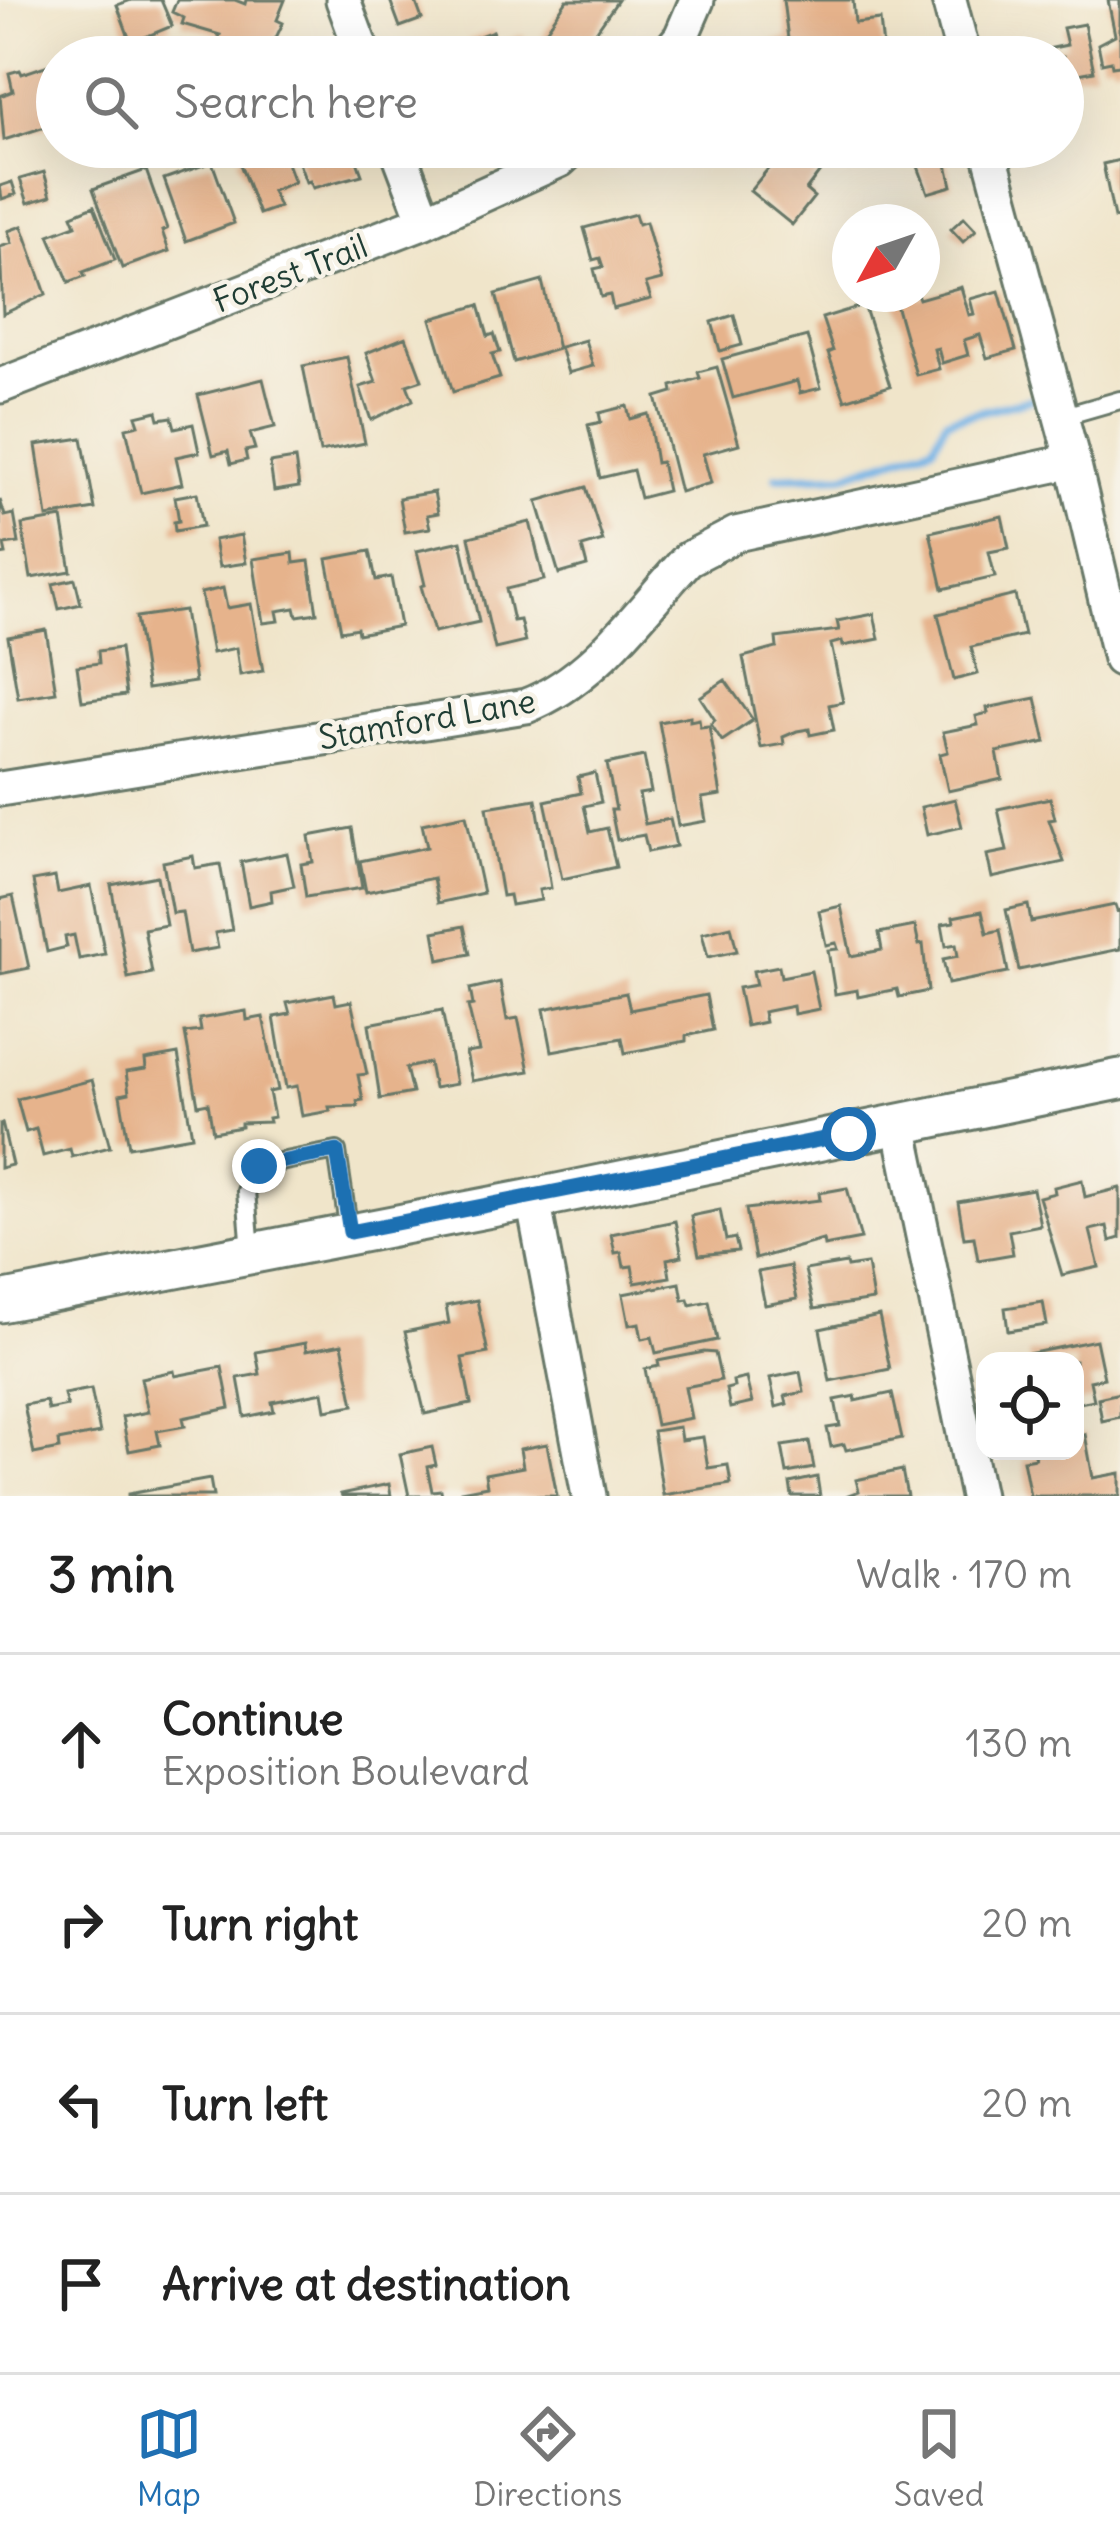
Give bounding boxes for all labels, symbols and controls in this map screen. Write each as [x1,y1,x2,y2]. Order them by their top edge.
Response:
search box [36,36,1084,168]
icon: search [78,69,144,135]
text: Search here [174,74,418,130]
north arrow [832,204,940,312]
street label: Forest Trail [207,224,373,322]
street label: Stamford Lane [315,679,539,759]
route start [822,1107,876,1161]
route end [232,1139,286,1193]
map controls [976,1352,1084,1460]
button: locate [976,1352,1084,1460]
text: 3 min [48,1542,175,1606]
text: Walk · 170 m [856,1550,1072,1599]
text: Continue [162,1691,344,1747]
icon: ahead [48,1711,114,1777]
text: 130 m [965,1719,1072,1768]
text: Exposition Boulevard [162,1747,530,1796]
icon: right [48,1891,114,1957]
text: Turn right [162,1896,358,1952]
text: 20 m [981,1899,1072,1948]
icon: left [48,2071,114,2137]
text: Turn left [162,2076,328,2132]
text: 20 m [981,2079,1072,2128]
icon: arrive [48,2251,114,2317]
text: Arrive at destination [162,2256,571,2312]
tab: Map [136,2401,202,2515]
tab: Directions [473,2401,622,2515]
tab: Saved [894,2401,984,2515]

